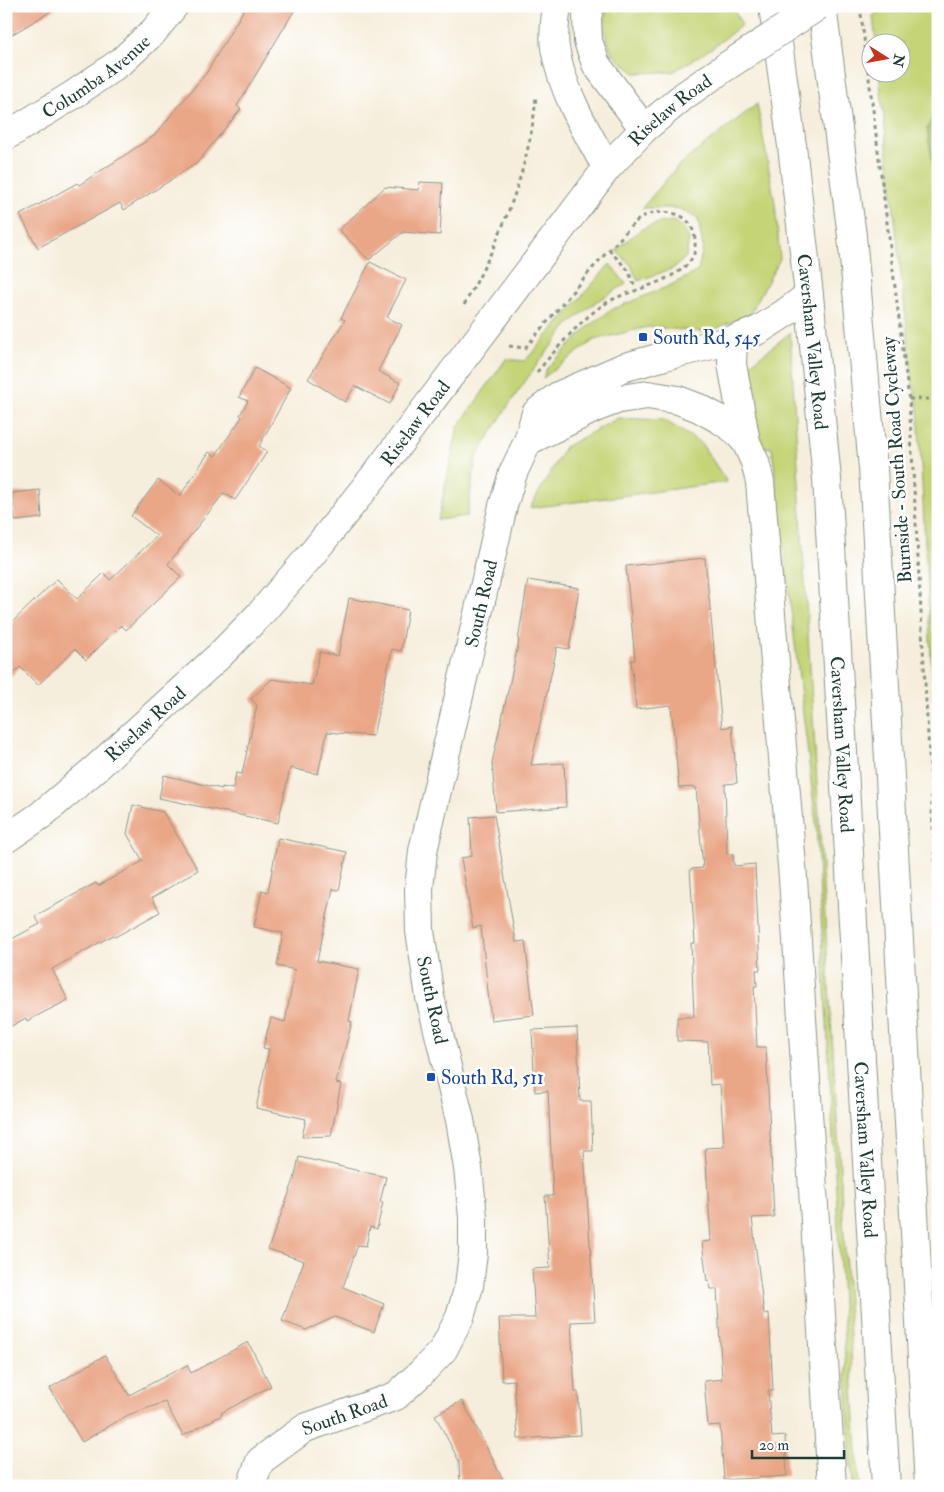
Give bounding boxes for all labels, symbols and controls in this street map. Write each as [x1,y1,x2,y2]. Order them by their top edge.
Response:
street label: Columba Avenue [38,30,156,124]
north arrow [862,32,912,82]
text: N [889,52,908,69]
street label: Riselaw Road [623,69,717,151]
street label: Caversham Valley Road [791,252,833,431]
place label: South Rd, 545 [653,326,761,350]
marker: South Rd, 545 [637,331,649,343]
street label: Burnside - South Road Cycleway [876,335,918,584]
street label: Riselaw Road [376,375,456,471]
street label: South Road [460,557,503,650]
street label: Caversham Valley Road [824,656,859,834]
street label: Riselaw Road [100,681,192,767]
street label: South Road [411,954,453,1047]
street label: Caversham Valley Road [848,1061,882,1239]
place label: South Rd, 511 [441,1066,544,1090]
marker: South Rd, 511 [425,1071,437,1083]
street label: South Road [298,1389,391,1441]
scale bar [752,1427,844,1459]
text: 20 m [759,1436,789,1455]

